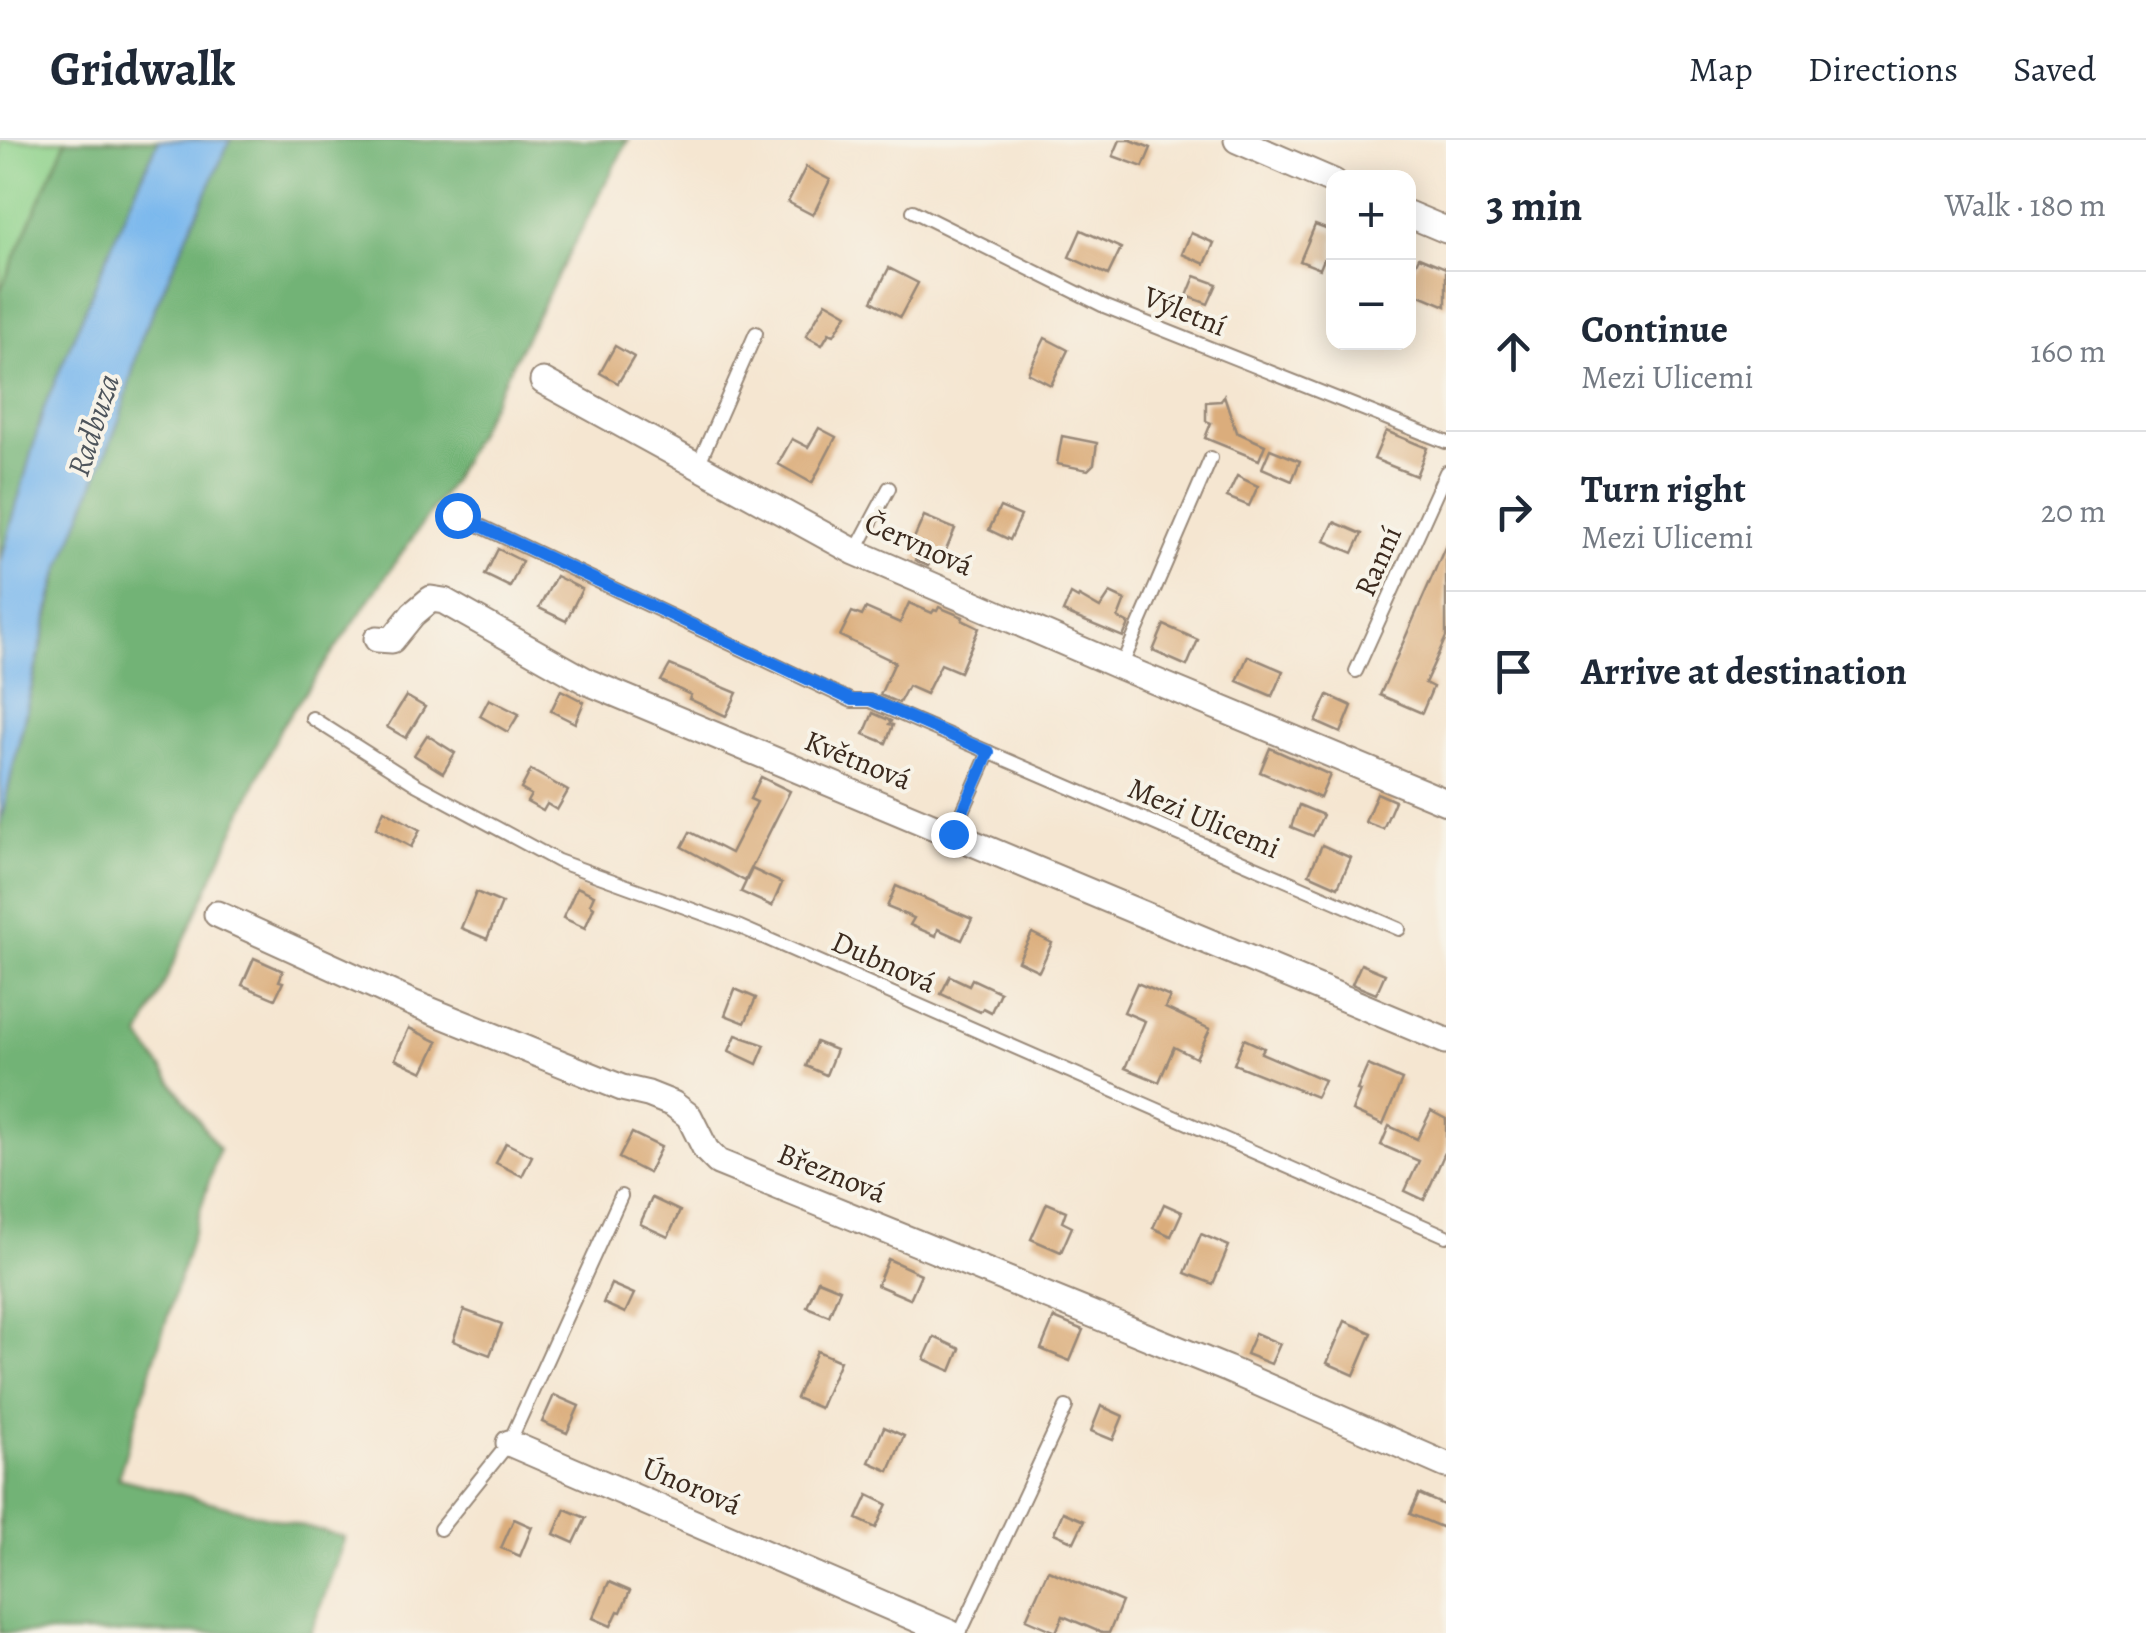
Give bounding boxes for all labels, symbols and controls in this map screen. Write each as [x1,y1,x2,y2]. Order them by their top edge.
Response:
text: Gridwalk [50,36,235,102]
text: Map [1689,45,1753,93]
text: Directions [1808,45,1958,93]
text: Saved [2013,45,2096,93]
map controls [1326,170,1416,350]
button: + [1326,170,1416,260]
text: 3 min [1486,177,1582,234]
text: Walk · 180 m [1945,183,2106,227]
button: − [1326,260,1416,350]
street label: Výletní [1137,276,1233,346]
text: Continue [1581,303,1728,355]
icon: ahead [1486,324,1541,379]
text: 160 m [2030,329,2106,373]
text: Mezi Ulicemi [1581,355,1754,399]
water label: Radbuza [56,368,130,482]
text: Turn right [1581,463,1746,515]
icon: right [1486,484,1541,539]
text: 20 m [2041,489,2106,533]
route start [435,493,481,539]
street label: Červnová [858,502,980,586]
text: Mezi Ulicemi [1581,515,1754,559]
street label: Ranní [1345,519,1411,603]
icon: arrive [1486,644,1541,699]
text: Arrive at destination [1581,645,1907,697]
street label: Květnová [799,720,917,800]
street label: Mezi Ulicemi [1122,768,1286,868]
route end [931,812,977,858]
street label: Dubnová [825,921,943,1003]
street label: Březnová [772,1133,892,1213]
street label: Únorová [636,1447,748,1525]

